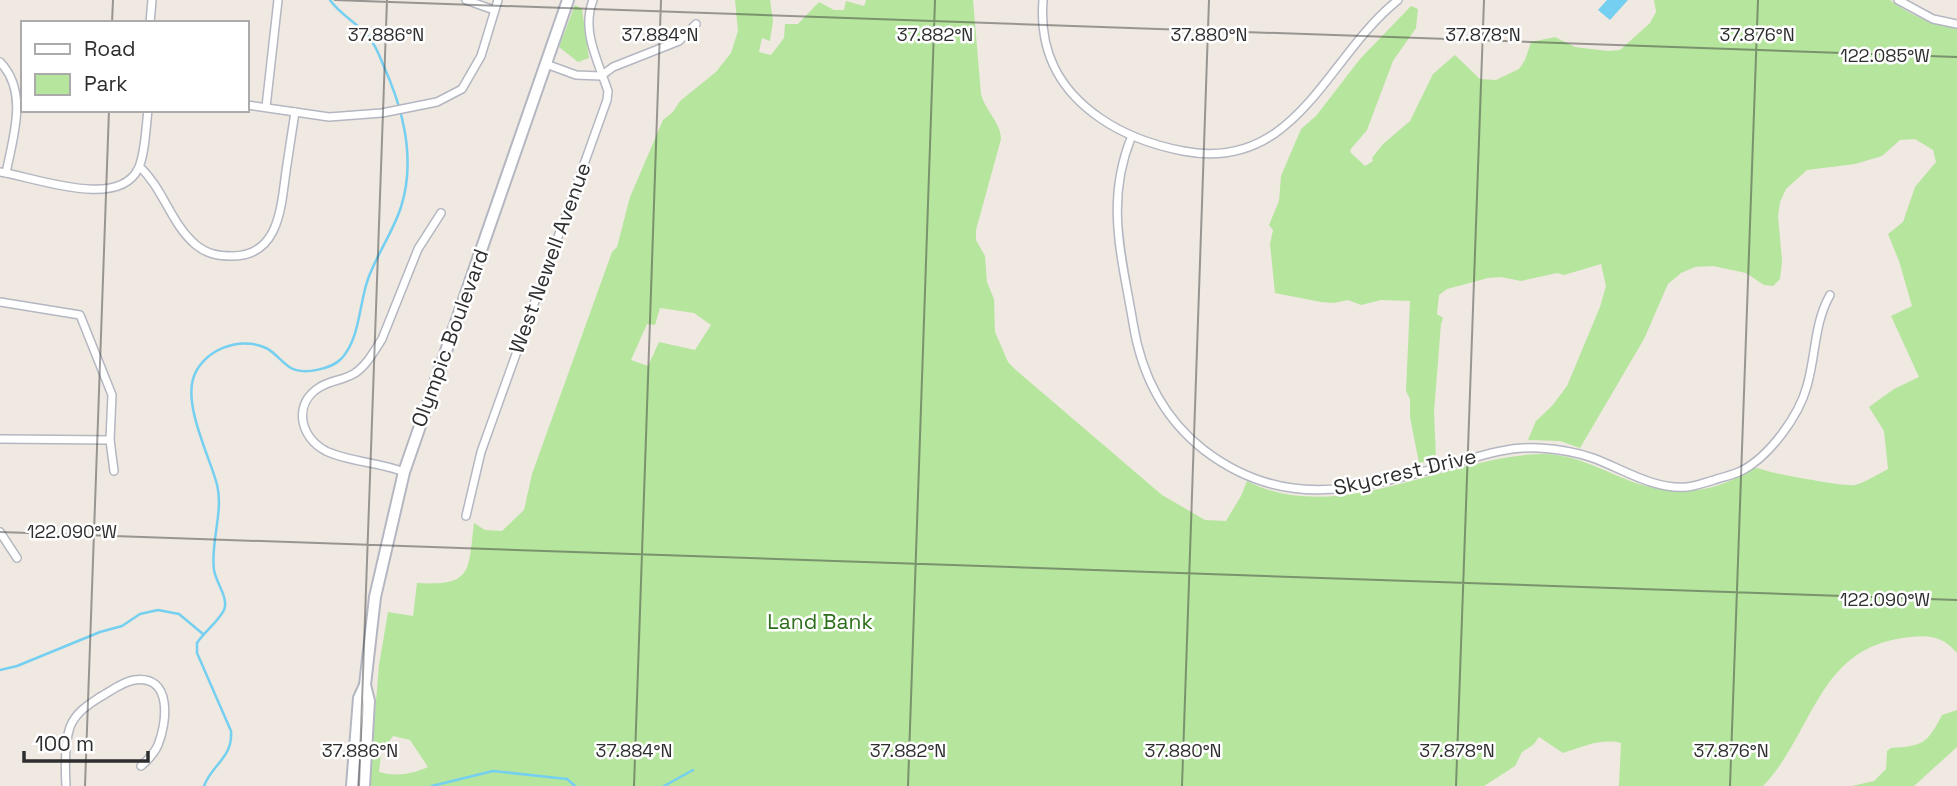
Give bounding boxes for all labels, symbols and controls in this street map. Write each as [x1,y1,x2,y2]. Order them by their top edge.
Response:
legend [21,21,248,112]
text: 37.886°N [348,23,424,46]
text: 37.884°N [622,23,698,46]
text: 37.882°N [897,23,973,46]
text: 37.880°N [1170,23,1248,46]
text: 37.878°N [1445,23,1521,46]
text: 37.876°N [1719,23,1795,46]
text: Road [84,35,136,62]
text: 122.085°W [1840,44,1930,67]
text: Park [84,70,128,97]
street label: West Newell Avenue [502,159,597,357]
street label: Olympic Boulevard [405,245,494,431]
street label: Skycrest Drive [1331,442,1479,501]
text: 122.090°W [27,520,117,543]
text: 122.090°W [1840,588,1930,611]
park label: Land Bank [767,608,873,635]
scale bar [24,720,149,764]
text: 100 m [35,730,94,757]
text: 37.886°N [322,739,398,762]
text: 37.884°N [596,739,672,762]
text: 37.882°N [870,739,946,762]
text: 37.880°N [1144,739,1222,762]
text: 37.878°N [1419,739,1495,762]
text: 37.876°N [1693,739,1769,762]

